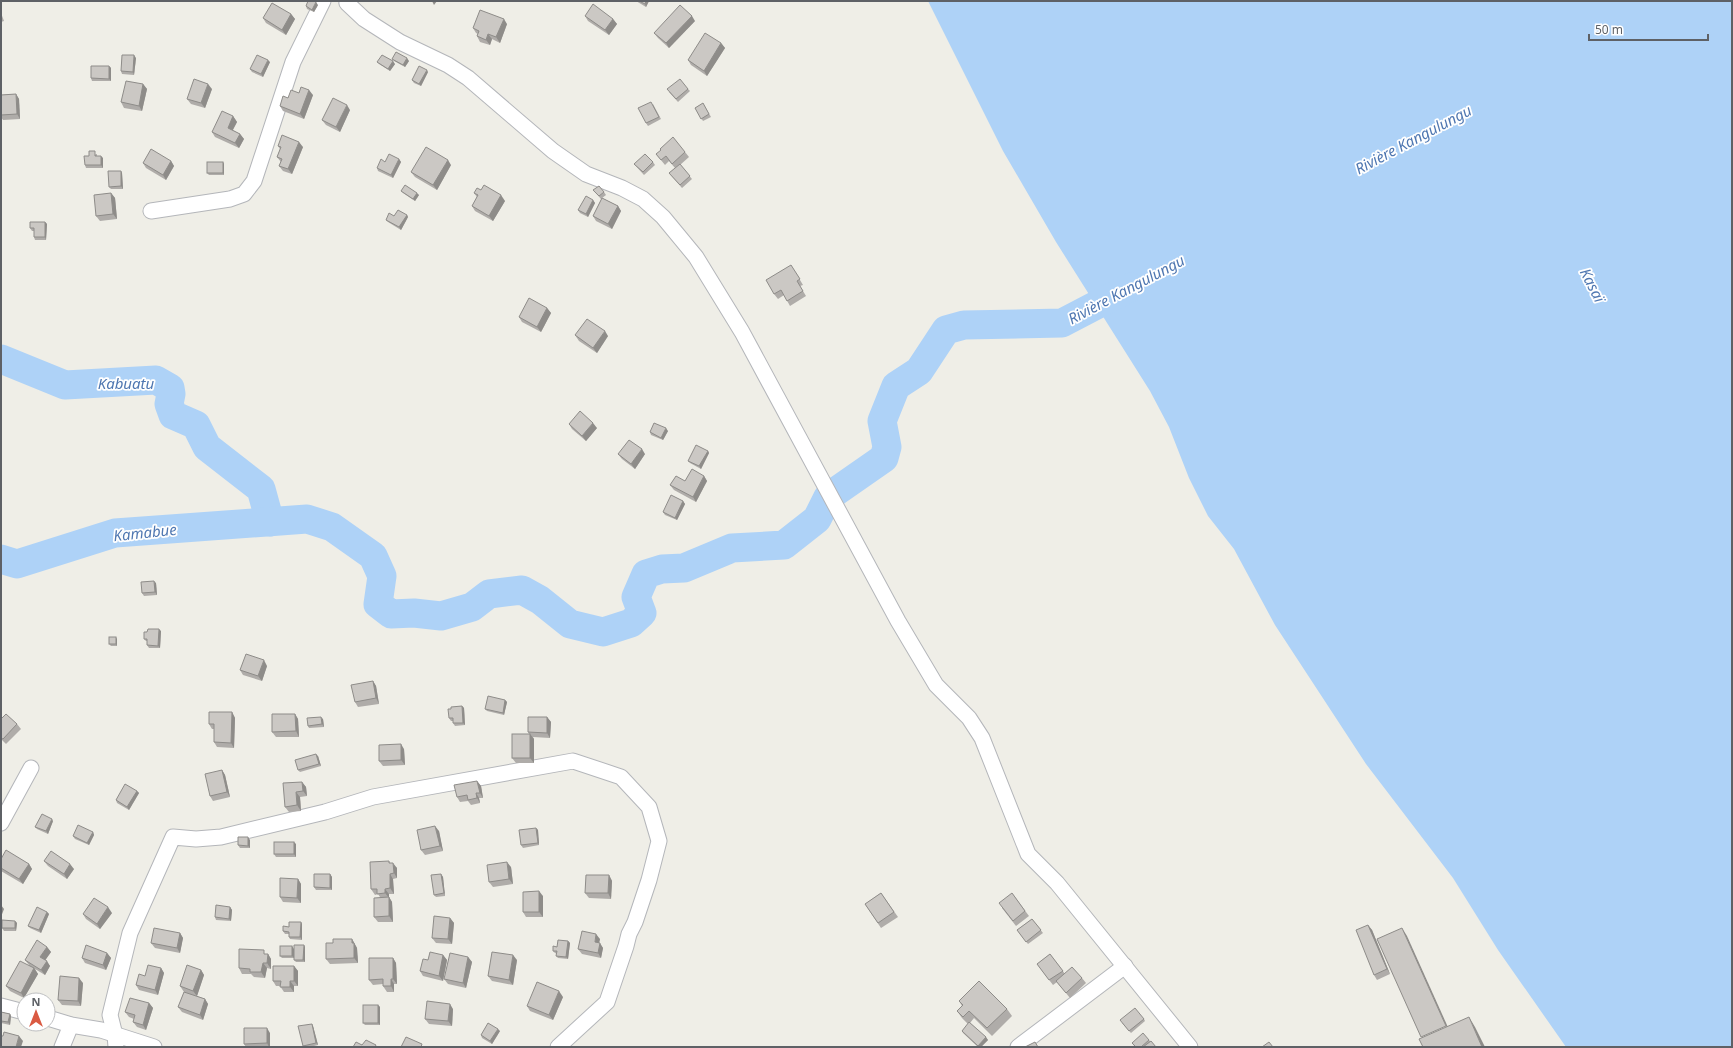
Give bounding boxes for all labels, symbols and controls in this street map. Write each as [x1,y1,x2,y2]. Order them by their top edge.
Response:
scale bar [1589,16,1708,42]
text: 50 m [1595,21,1623,38]
water label: Rivière Kangulungu [1351,100,1475,178]
water label: Rivière Kangulungu [1064,250,1188,328]
water label: Kasaï [1576,264,1611,307]
water label: Kabuatu [98,373,155,393]
water label: Kamabue [112,519,178,545]
north arrow [16,992,56,1032]
text: N [32,994,40,1009]

